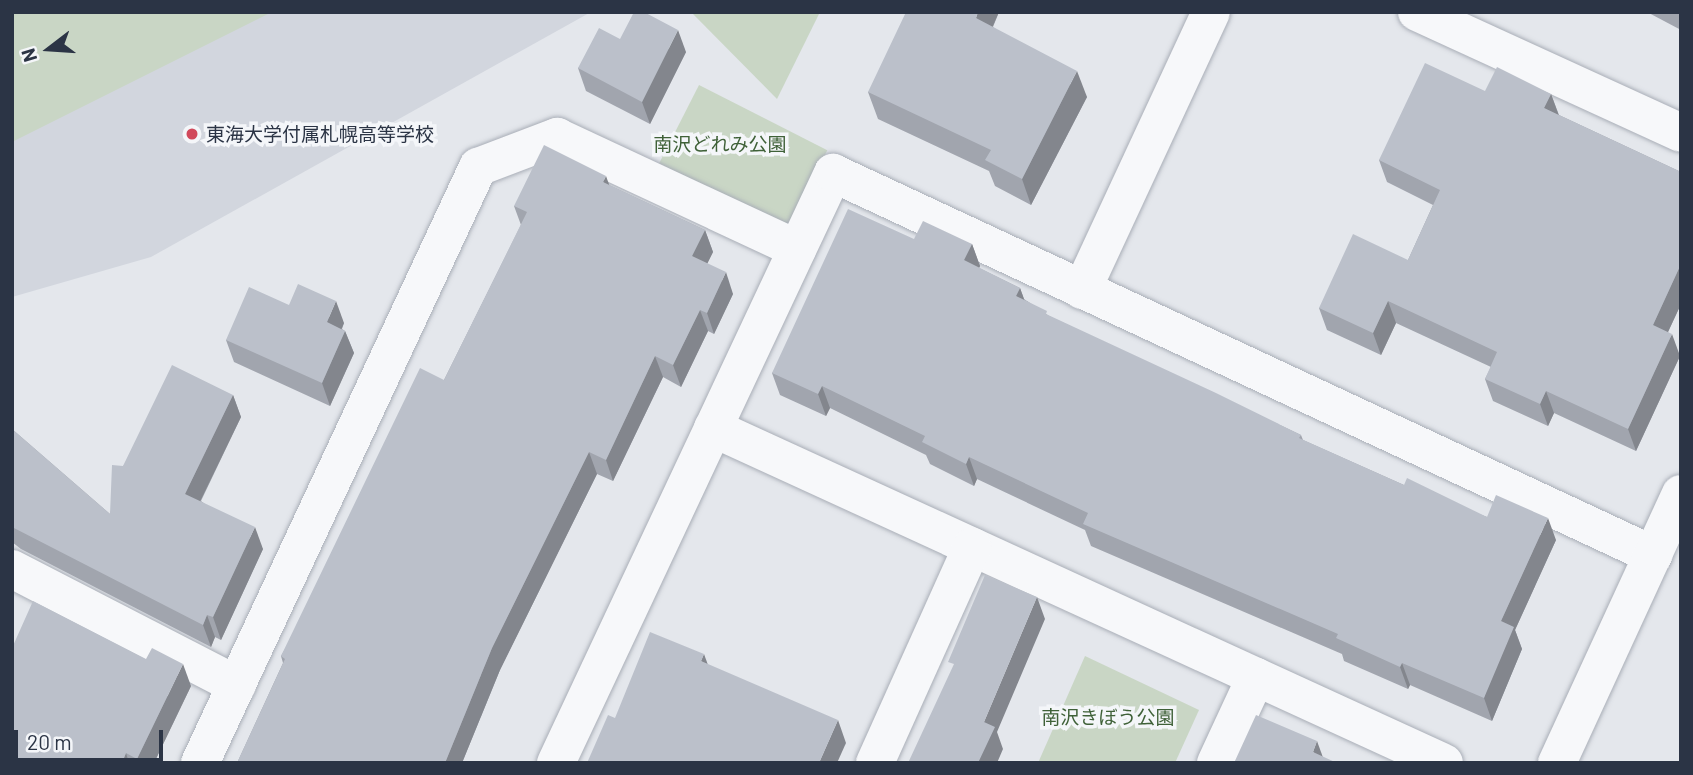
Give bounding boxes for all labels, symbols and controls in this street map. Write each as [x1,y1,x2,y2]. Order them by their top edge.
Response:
north arrow [14,14,84,84]
text: N [16,46,41,65]
place label: 東海大学付属札幌高等学校 [206,123,434,145]
marker: 東海大学付属札幌高等学校 [184,126,200,142]
park label: 南沢どれみ公園 [654,133,786,155]
park label: 南沢きぼう公園 [1042,706,1174,728]
scale bar [18,716,166,760]
text: 20 m [27,729,72,754]

